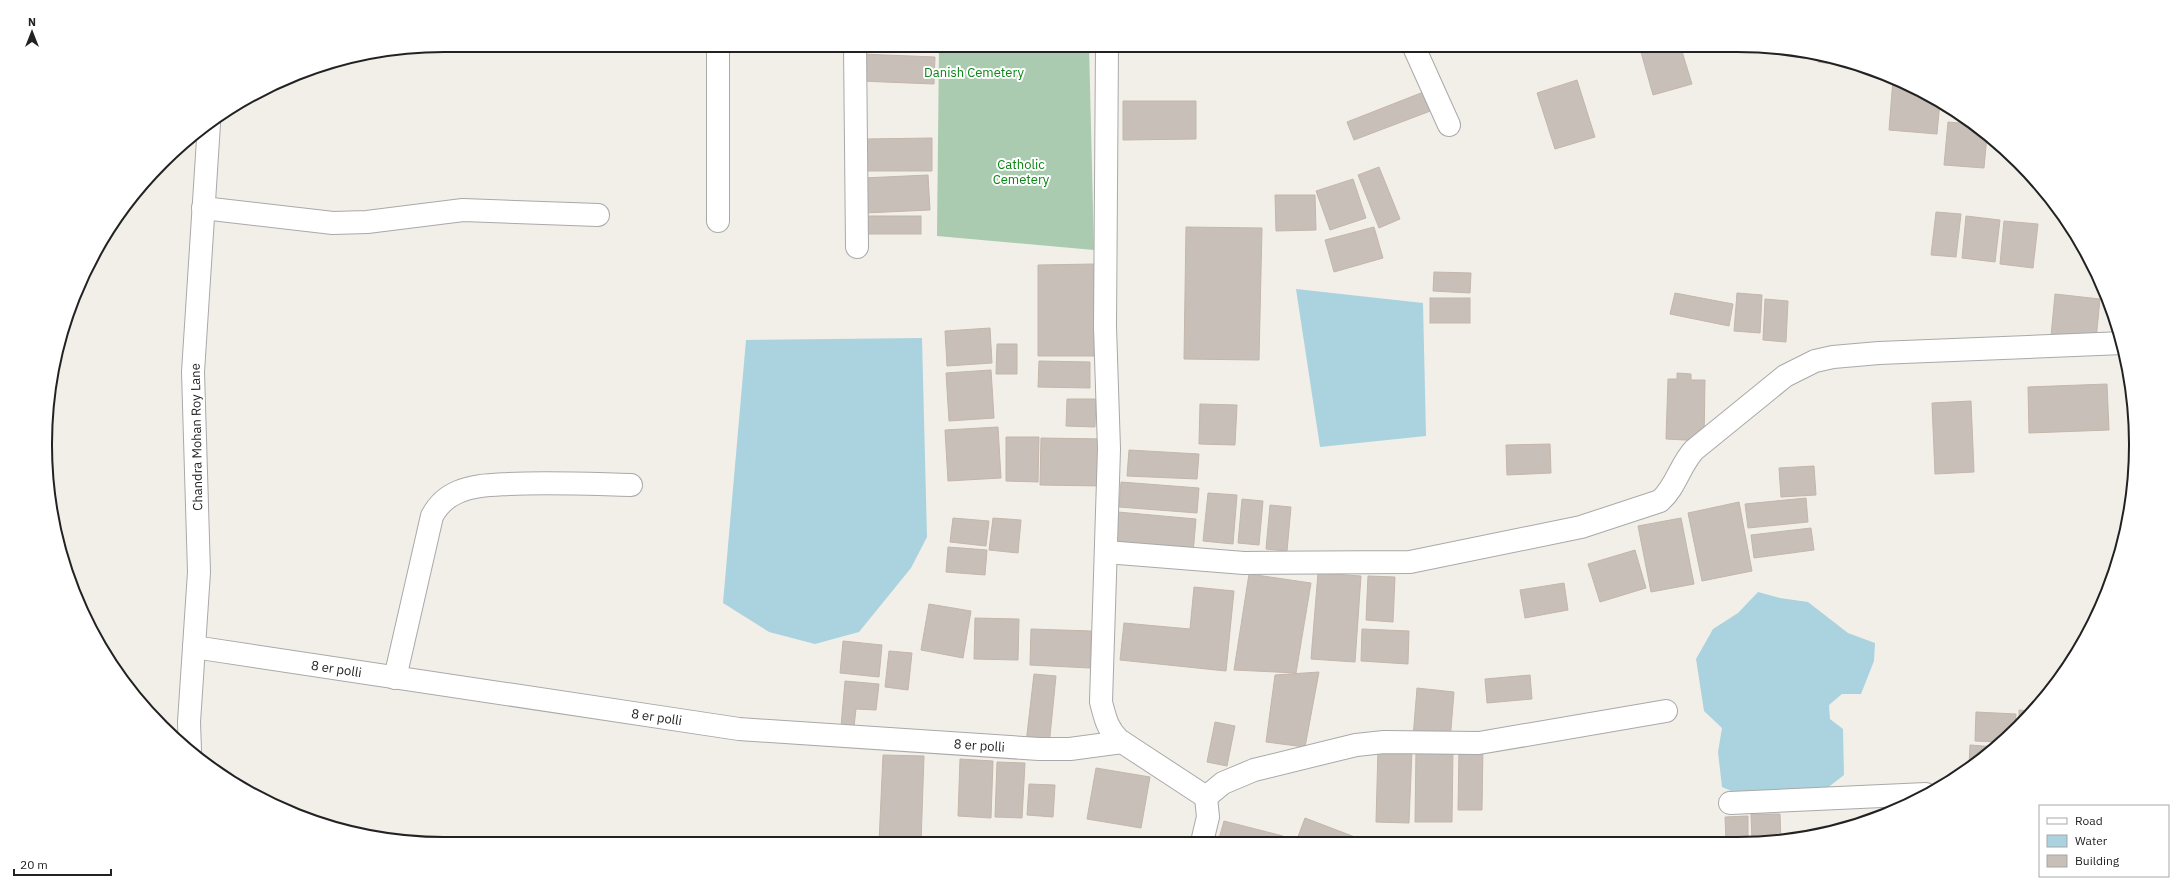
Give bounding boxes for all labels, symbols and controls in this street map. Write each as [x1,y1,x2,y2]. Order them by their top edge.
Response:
north arrow [12,12,52,52]
text: N [28,15,36,29]
park label: Danish Cemetery [924,64,1024,81]
park label: Catholic Cemetery [993,156,1050,188]
street label: Chandra Mohan Roy Lane [187,363,206,511]
street label: 8 er polli [310,657,363,681]
street label: 8 er polli [630,705,683,729]
street label: 8 er polli [953,735,1005,756]
legend [2039,805,2169,877]
text: Road [2075,813,2103,828]
text: Water [2075,833,2108,848]
scale bar [14,851,111,877]
text: Building [2075,853,2120,868]
text: 20 m [20,857,48,872]

